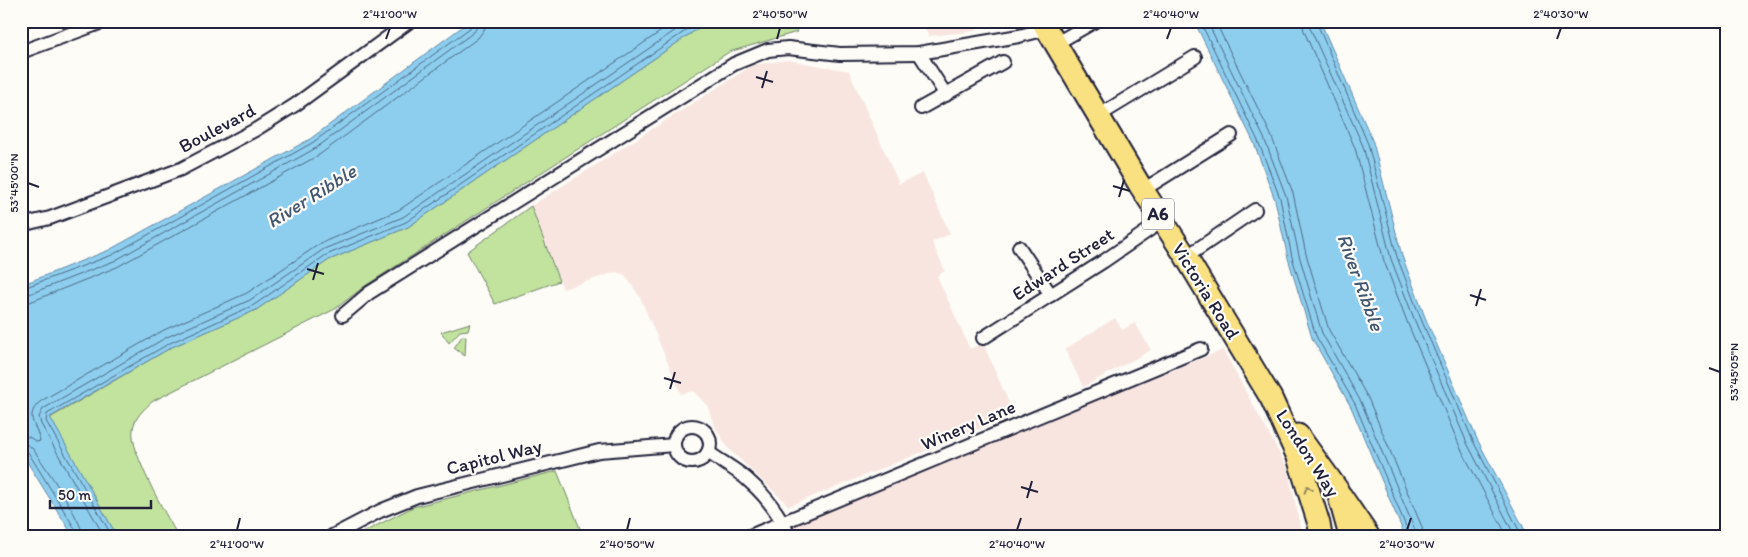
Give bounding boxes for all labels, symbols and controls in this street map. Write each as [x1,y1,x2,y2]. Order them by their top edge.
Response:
text: 2°41'00"W [363,7,417,21]
text: 2°40'50"W [752,7,808,21]
text: 2°40'40"W [1143,7,1199,21]
text: 2°40'30"W [1533,7,1589,21]
street label: Boulevard [175,98,260,158]
text: 53°45'00"N [7,153,21,213]
water label: River Ribble [262,158,362,233]
road number: A6 [1142,198,1174,230]
street label: Edward Street [1008,223,1118,305]
water label: River Ribble [1332,230,1390,335]
street label: Victoria Road [1167,238,1245,344]
text: 53°45'05"N [1727,343,1741,401]
street label: Winery Lane [917,395,1019,455]
street label: London Way [1271,405,1345,501]
street label: Capitol Way [444,434,544,480]
scale bar [50,477,151,509]
one-way arrow [1304,485,1314,494]
text: 50 m [58,486,91,504]
text: 2°41'00"W [210,537,264,551]
text: 2°40'50"W [599,537,655,551]
text: 2°40'40"W [989,537,1045,551]
text: 2°40'30"W [1379,537,1435,551]

